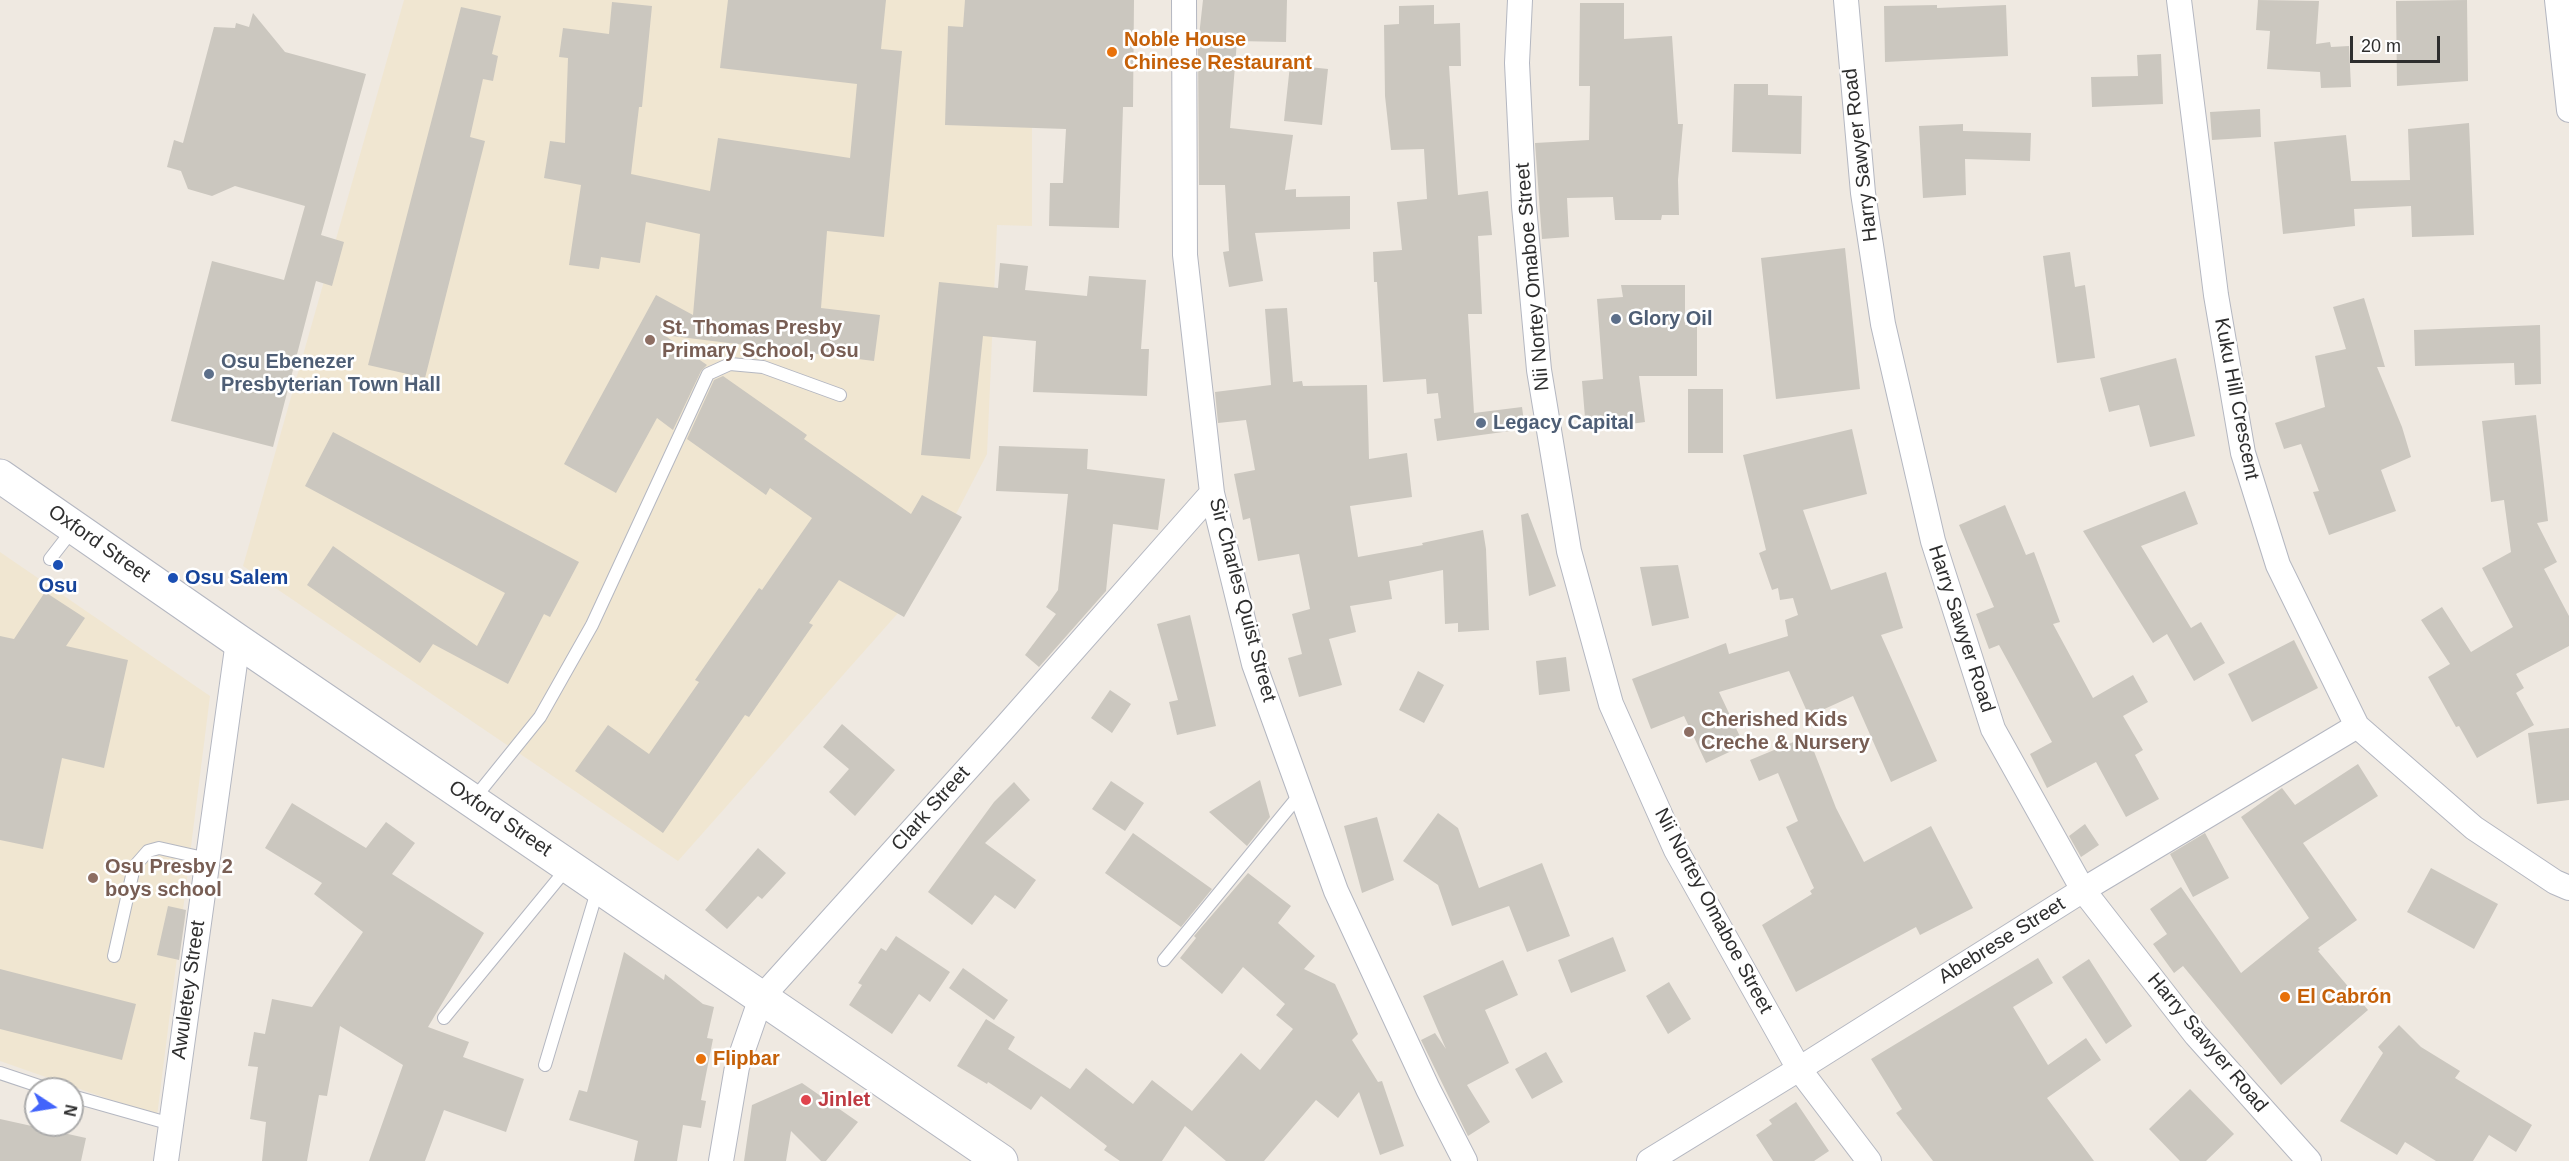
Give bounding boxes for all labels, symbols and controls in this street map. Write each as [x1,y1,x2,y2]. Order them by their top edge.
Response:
scale bar [2353,24,2443,62]
place label: Noble House Chinese Restaurant [1124,28,1312,75]
text: 20 m [2361,36,2401,56]
marker: Noble House Chinese Restaurant [1105,45,1119,59]
street label: Harry Sawyer Road [1838,67,1884,243]
street label: Nii Nortey Omaboe Street [1511,162,1555,392]
place label: Glory Oil [1628,307,1712,331]
marker: Glory Oil [1609,312,1623,326]
place label: St. Thomas Presby Primary School, Osu [662,316,859,363]
street label: Kuku Hill Crescent [2209,316,2263,482]
marker: St. Thomas Presby Primary School, Osu [643,333,657,347]
place label: Osu Ebenezer Presbyterian Town Hall [221,350,441,397]
marker: Osu Ebenezer Presbyterian Town Hall [202,367,216,381]
place label: Legacy Capital [1493,411,1634,435]
marker: Legacy Capital [1474,416,1488,430]
street label: Sir Charles Quist Street [1203,495,1281,705]
street label: Oxford Street [43,500,155,588]
street label: Harry Sawyer Road [1923,542,1999,716]
marker: Osu [51,558,65,572]
place label: Osu Salem [185,566,288,590]
marker: Osu Salem [166,571,180,585]
place label: Osu [39,574,77,598]
place label: Cherished Kids Creche & Nursery [1701,708,1870,755]
marker: Cherished Kids Creche & Nursery [1682,725,1696,739]
street label: Clark Street [887,762,975,856]
street label: Oxford Street [444,776,556,862]
street label: Nii Nortey Omaboe Street [1649,804,1777,1018]
place label: Osu Presby 2 boys school [105,855,233,902]
marker: Osu Presby 2 boys school [86,871,100,885]
street label: Abebrese Street [1934,893,2070,989]
street label: Awuletey Street [167,919,211,1061]
street label: Harry Sawyer Road [2142,968,2272,1118]
place label: El Cabrón [2297,985,2391,1009]
marker: El Cabrón [2278,990,2292,1004]
place label: Flipbar [713,1047,780,1071]
marker: Flipbar [694,1052,708,1066]
north arrow [24,1077,84,1137]
place label: Jinlet [818,1088,870,1112]
marker: Jinlet [799,1093,813,1107]
text: N [61,1103,80,1118]

